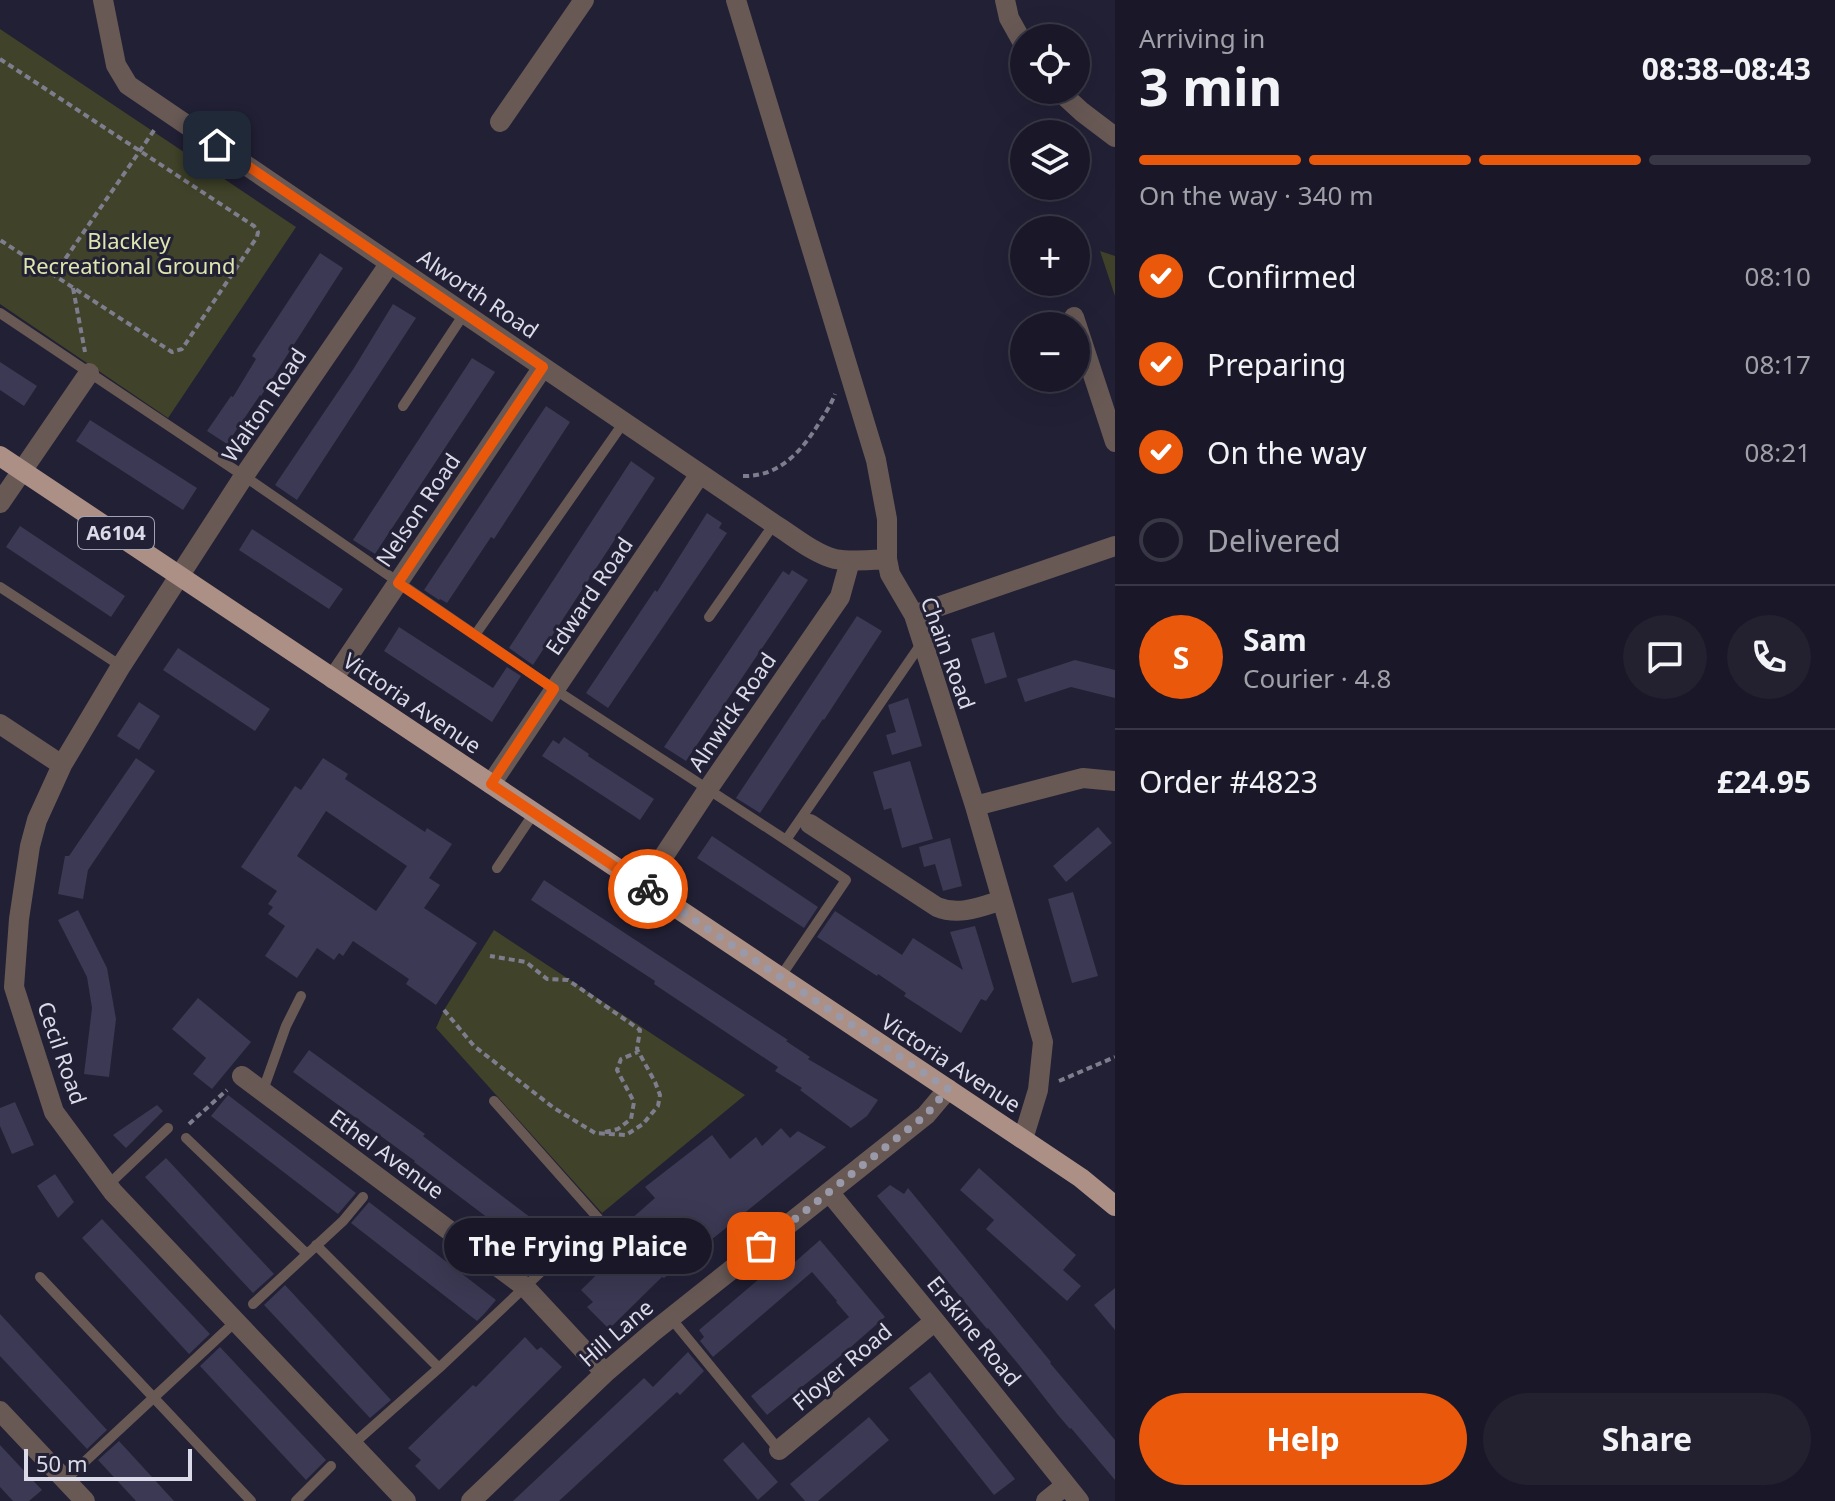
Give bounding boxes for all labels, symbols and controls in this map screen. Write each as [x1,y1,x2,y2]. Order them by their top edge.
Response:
text: Arriving in [1139,20,1265,56]
map controls [1010,24,1090,392]
button: locate [1010,24,1090,104]
text: 08:38–08:43 [1642,48,1811,89]
text: 3 min [1139,50,1282,121]
pin [183,111,251,179]
button: layers [1010,120,1090,200]
icon: home [195,123,239,167]
text: On the way · 340 m [1139,177,1373,213]
button: + [1010,216,1090,296]
park label: Blackley Recreational Ground [22,225,236,280]
street label: Alworth Road [412,242,545,345]
icon: check [1139,254,1183,298]
text: Confirmed [1207,256,1357,297]
text: 08:10 [1745,258,1811,294]
button: − [1010,312,1090,392]
street label: Walton Road [214,342,312,467]
icon: check [1139,342,1183,386]
text: Preparing [1207,344,1346,385]
text: 08:17 [1745,346,1811,382]
icon: check [1139,430,1183,474]
text: On the way [1207,432,1367,473]
text: 08:21 [1745,434,1811,470]
street label: Nelson Road [368,447,466,572]
road number: A6104 [78,517,154,549]
text: Delivered [1207,520,1341,561]
street label: Edward Road [538,531,639,660]
street label: Chain Road [915,592,983,713]
button: chat [1623,615,1707,699]
button: phone [1727,615,1811,699]
text: Sam [1243,619,1307,660]
text: S [1173,637,1189,678]
street label: Victoria Avenue [338,645,488,760]
street label: Alnwick Road [680,646,782,777]
text: Courier · 4.8 [1243,660,1391,696]
text: Order #4823 [1139,761,1318,802]
text: £24.95 [1717,761,1811,802]
courier [608,849,688,929]
icon: bike [626,867,670,911]
street label: Cecil Road [31,997,95,1108]
street label: Victoria Avenue [876,1006,1027,1119]
street label: Ethel Avenue [324,1101,451,1205]
pin [727,1212,795,1280]
callout: The Frying Plaice [445,1218,713,1274]
icon: bag [739,1224,783,1268]
text: The Frying Plaice [469,1228,687,1264]
street label: Erskine Road [921,1269,1029,1392]
street label: Hill Lane [572,1292,659,1373]
street label: Floyer Road [785,1316,897,1417]
button: Help [1139,1393,1467,1485]
button: Share [1483,1393,1811,1485]
scale bar [24,1445,192,1481]
text: 50 m [36,1448,87,1478]

